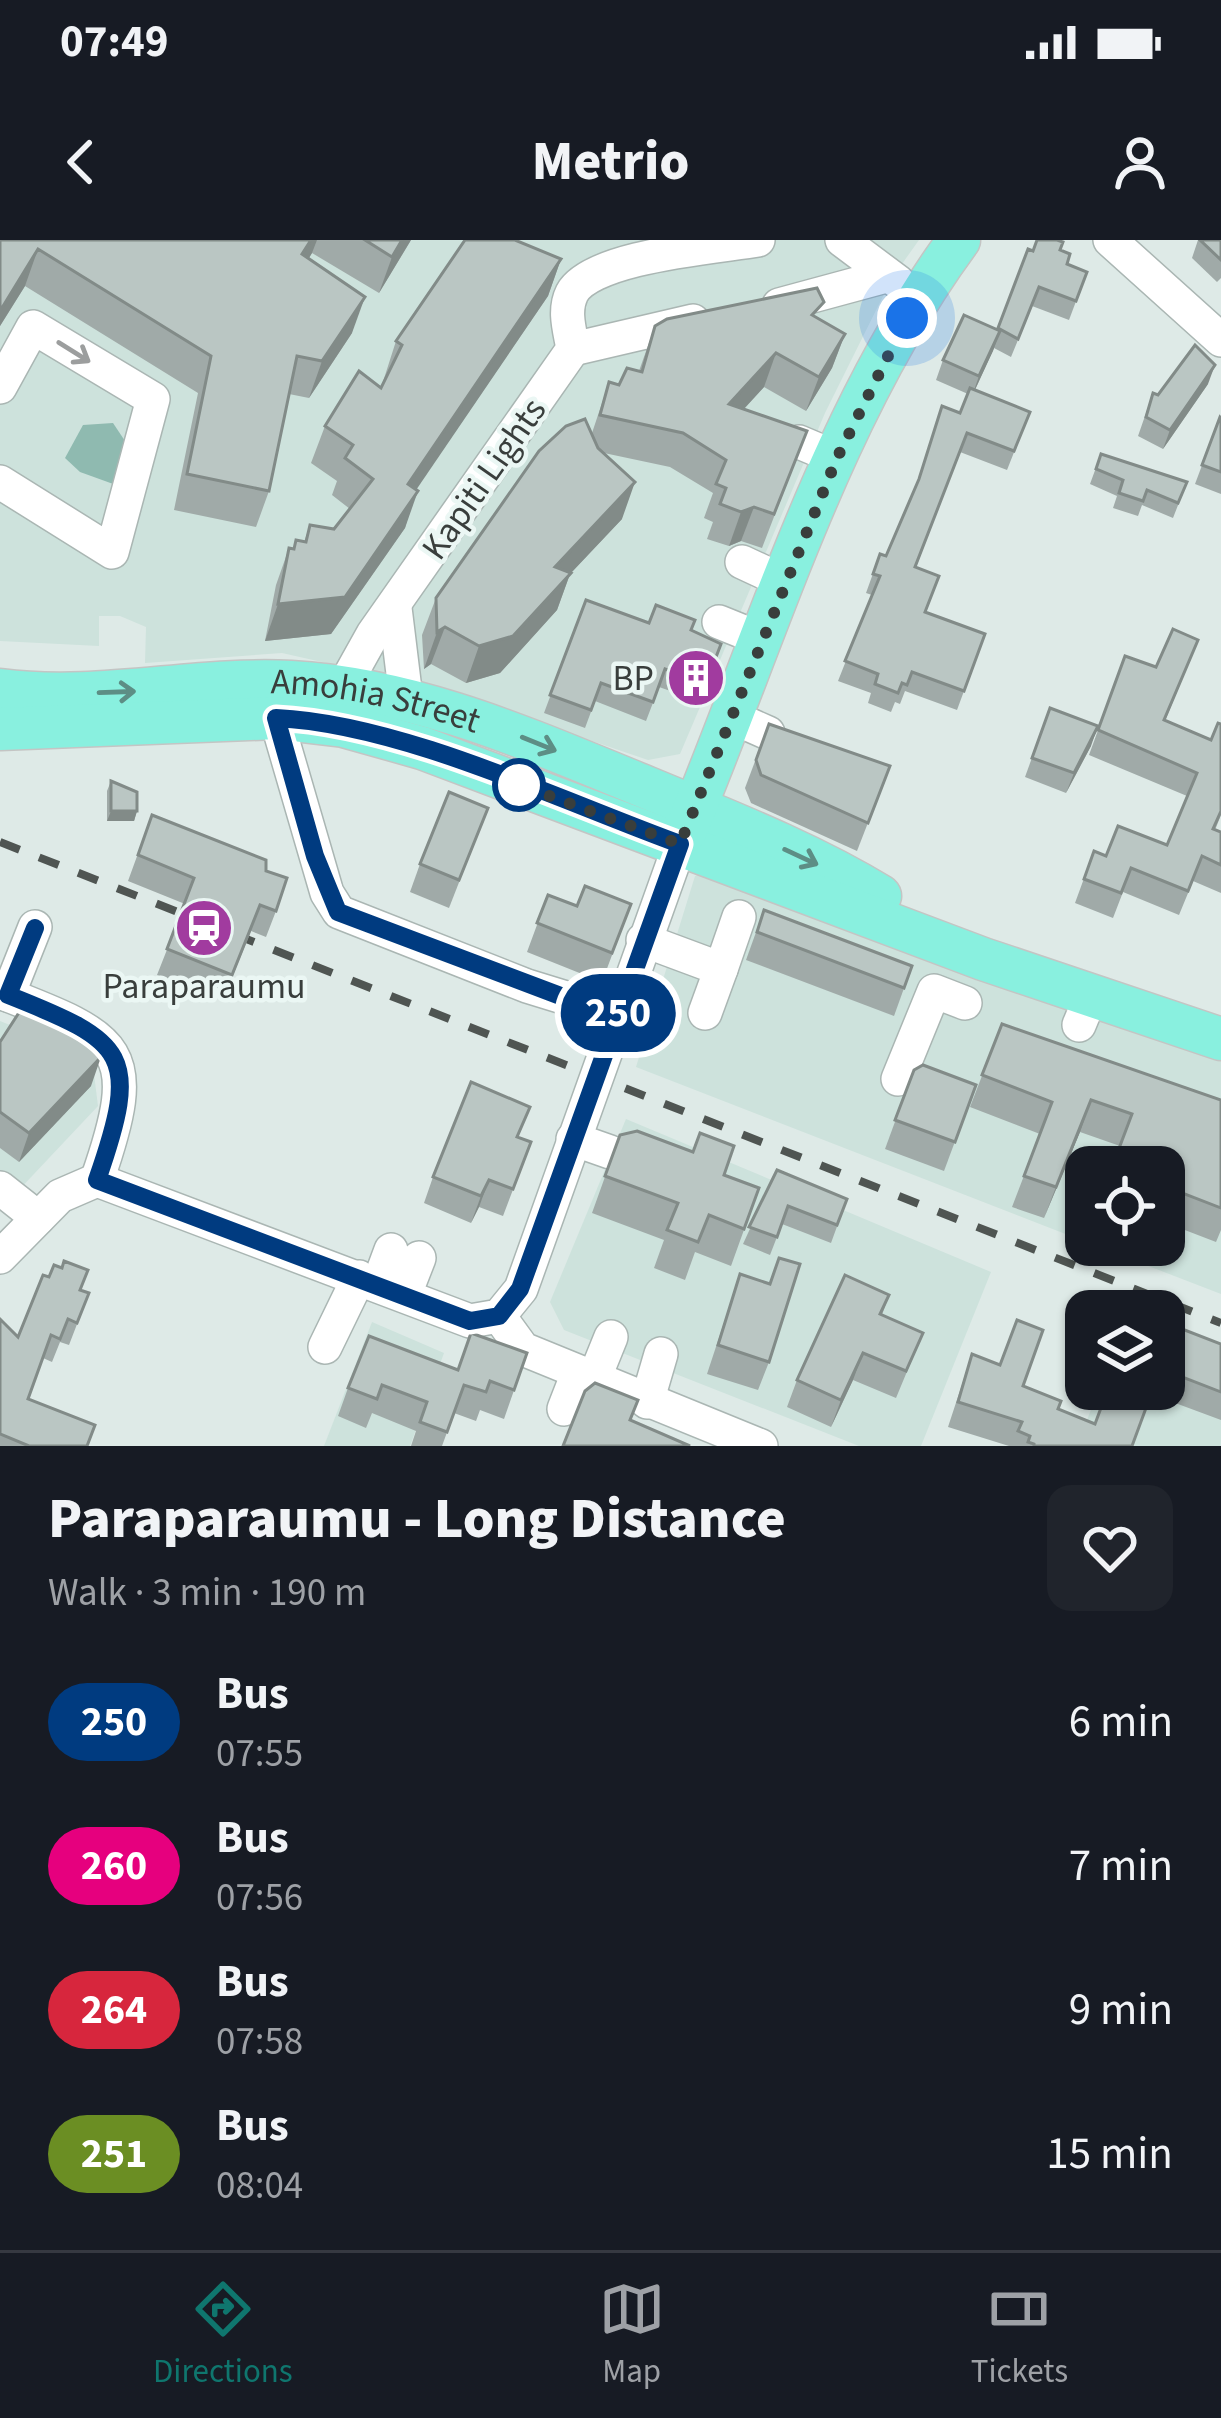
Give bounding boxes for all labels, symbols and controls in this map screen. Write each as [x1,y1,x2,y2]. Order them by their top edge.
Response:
text: 07:49 [60,10,169,74]
text: Metrio [532,124,689,201]
icon: back [48,129,114,195]
icon: person [1107,129,1173,195]
your location [877,288,937,348]
one-way arrow [56,340,90,364]
street label: Kapiti Lights [409,388,559,570]
building icon: BP [665,647,727,709]
place label: BP [612,653,654,704]
street label: Amohia Street [270,656,487,746]
one-way arrow [97,681,136,704]
one-way arrow [520,735,557,756]
unlabelled marker [494,760,544,810]
one-way arrow [782,847,818,869]
station icon: Paraparaumu [173,897,235,959]
place label: Paraparaumu [102,961,306,1012]
line badge: 250 [549,974,687,1052]
text: 250 [585,983,651,1043]
map controls [1065,1146,1185,1410]
button: locate [1065,1146,1185,1266]
button: layers [1065,1290,1185,1410]
text: Paraparaumu - Long Distance [48,1479,786,1560]
button: heart [1047,1485,1173,1611]
text: Walk · 3 min · 190 m [48,1565,366,1621]
text: Bus [216,1662,289,1726]
text: 6 min [1069,1690,1173,1754]
text: 250 [81,1692,147,1752]
text: 07:55 [216,1726,303,1782]
text: Bus [216,1806,289,1870]
text: 7 min [1069,1834,1173,1898]
text: 260 [81,1836,147,1896]
text: 07:56 [216,1870,303,1926]
text: Bus [216,1950,289,2014]
text: 9 min [1069,1978,1173,2042]
text: 264 [81,1980,147,2040]
text: 07:58 [216,2014,303,2070]
text: Bus [216,2094,289,2158]
text: 15 min [1046,2122,1173,2186]
text: 251 [81,2124,147,2184]
text: 08:04 [216,2158,303,2214]
tab: Directions [153,2276,293,2395]
tab: Map [599,2276,665,2395]
tab: Tickets [971,2276,1068,2395]

